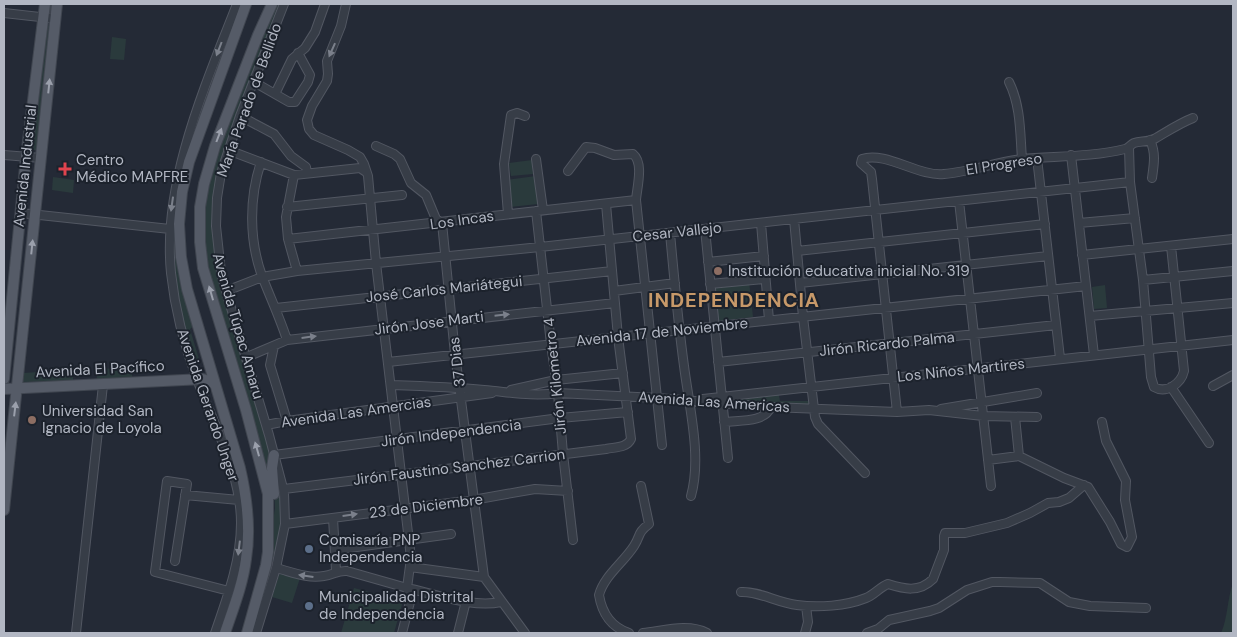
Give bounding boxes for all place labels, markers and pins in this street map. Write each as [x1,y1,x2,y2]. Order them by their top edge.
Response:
place label: Centro Médico MAPFRE [76,150,188,187]
marker: Centro Médico MAPFRE [58,162,72,176]
place label: Institución educativa inicial No. 319 [728,261,970,281]
marker: Institución educativa inicial No. 319 [712,265,724,277]
place label: Universidad San Ignacio de Loyola [42,401,162,438]
marker: Universidad San Ignacio de Loyola [26,414,38,426]
place label: Comisaría PNP Independencia [319,530,422,567]
marker: Comisaría PNP Independencia [303,543,315,555]
place label: Municipalidad Distrital de Independencia [319,587,474,624]
marker: Municipalidad Distrital de Independencia [303,600,315,612]

